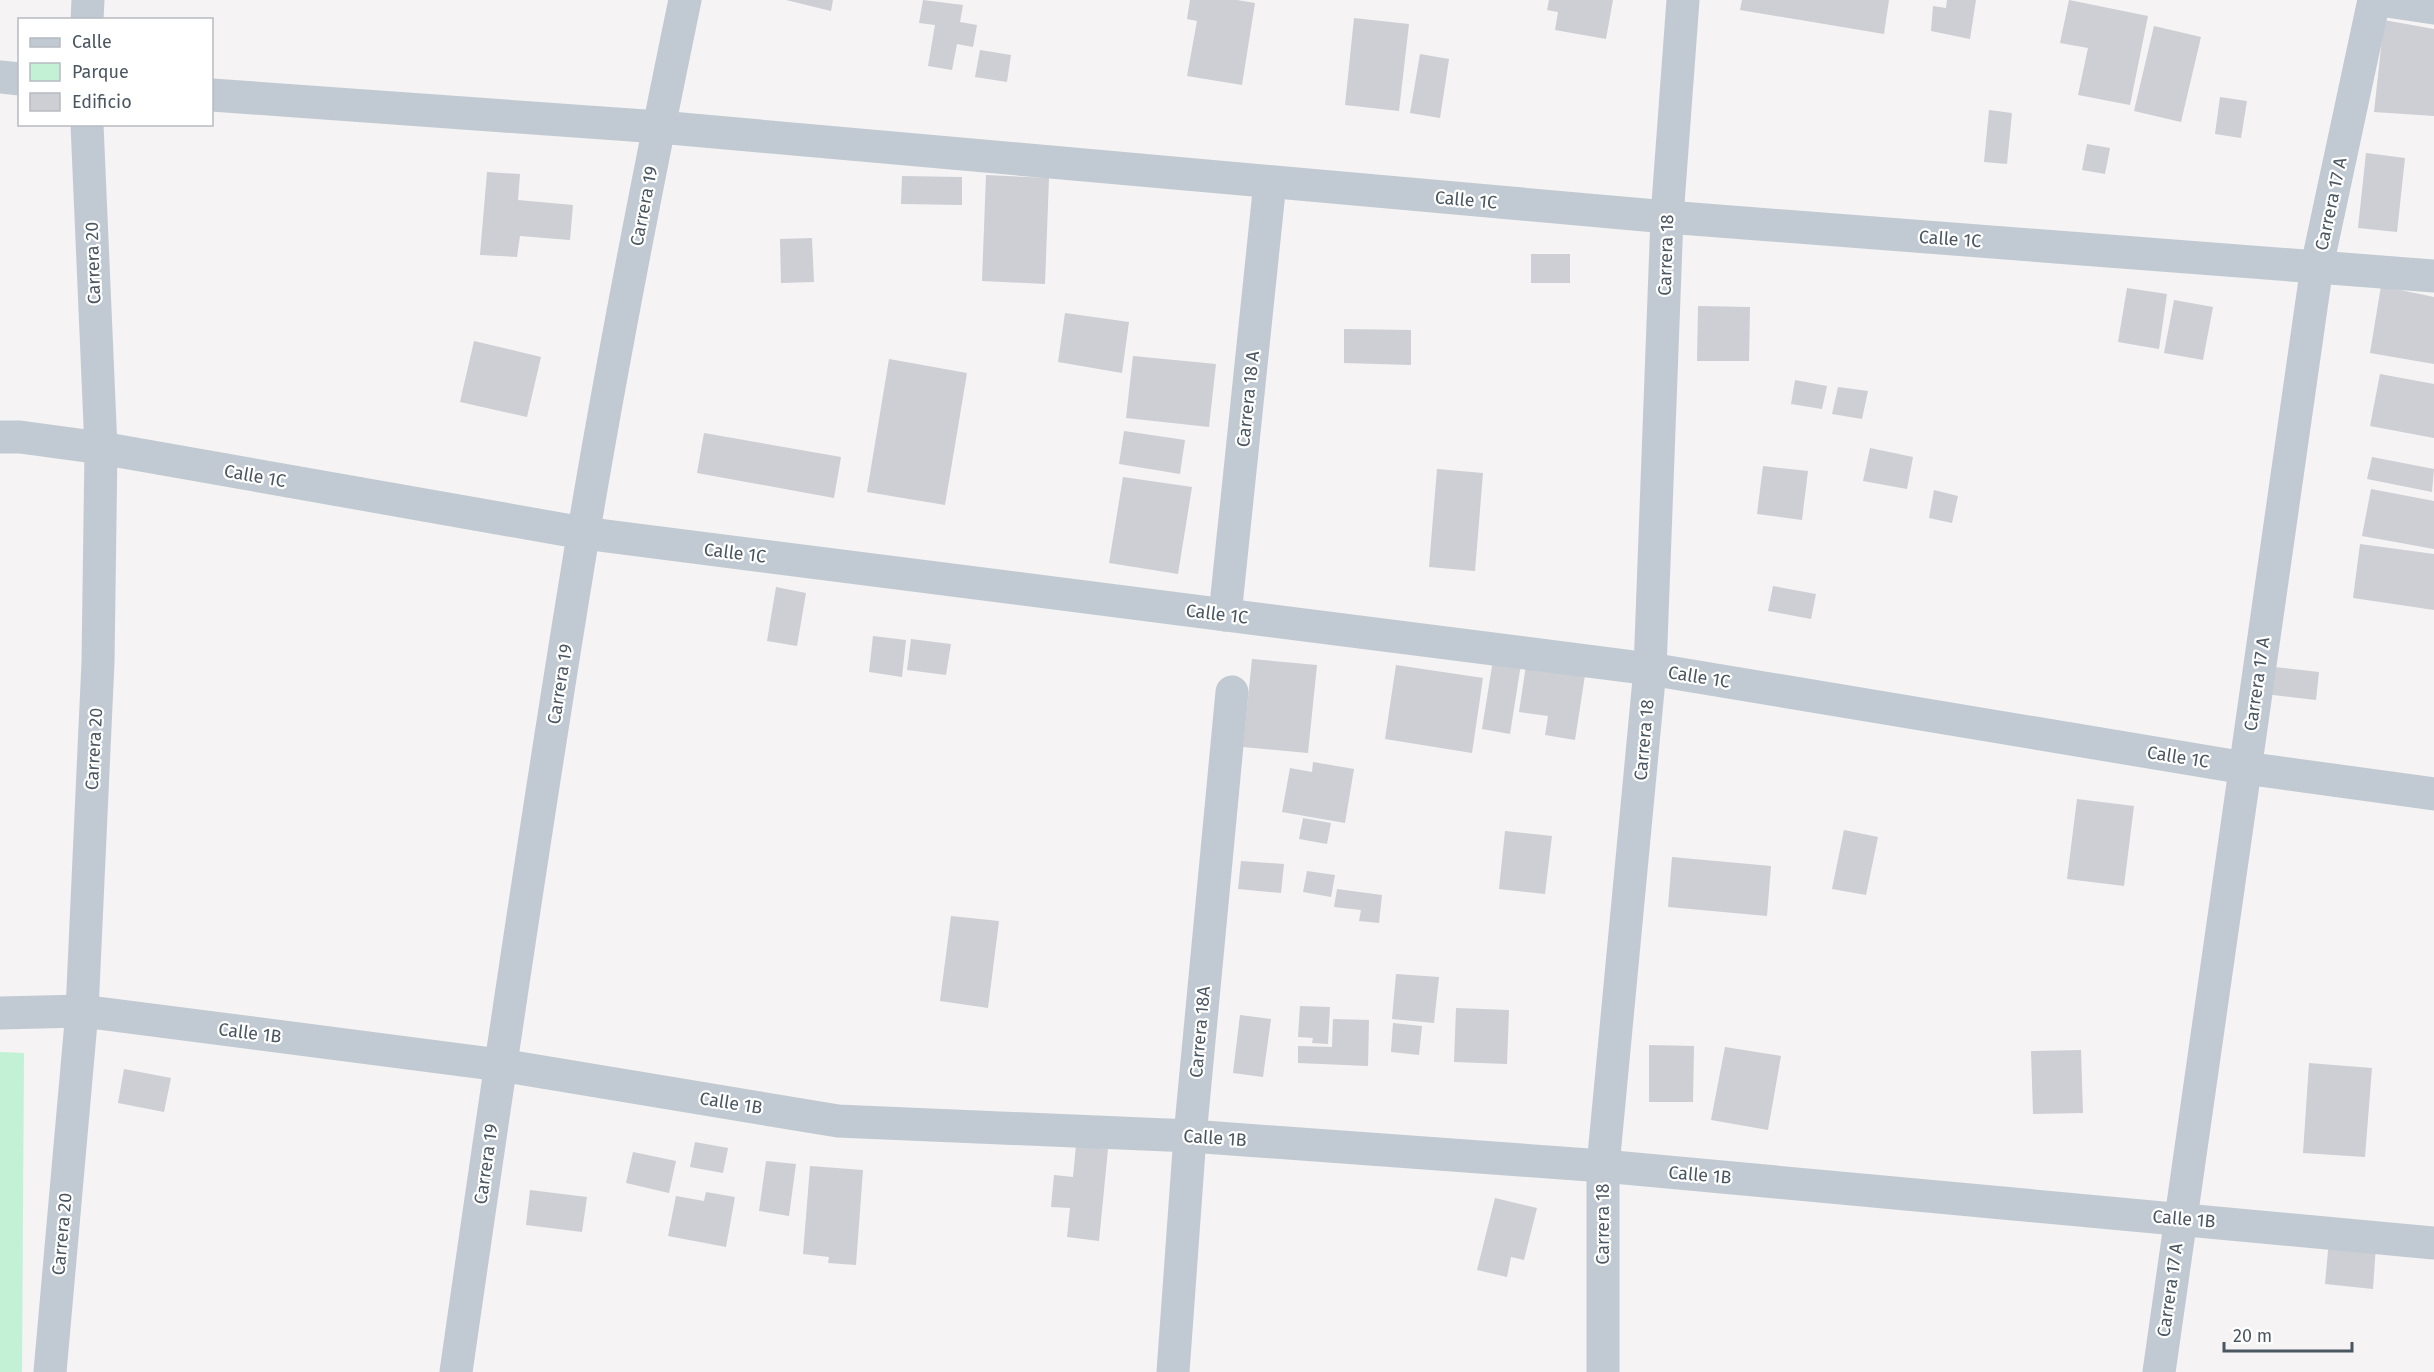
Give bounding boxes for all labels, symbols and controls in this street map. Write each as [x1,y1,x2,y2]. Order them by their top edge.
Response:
legend [18,18,213,126]
text: Calle [72,31,112,53]
text: Parque [72,61,129,83]
text: Edificio [72,91,132,113]
street label: Carrera 17 A [2310,155,2352,253]
street label: Carrera 19 [625,164,663,248]
street label: Calle 1C [1434,186,1498,214]
street label: Carrera 18 [1654,214,1678,296]
street label: Carrera 20 [81,221,105,305]
street label: Calle 1C [1918,226,1982,252]
street label: Carrera 18 A [1232,349,1264,448]
street label: Calle 1C [222,460,288,492]
street label: Calle 1C [703,538,767,568]
street label: Calle 1C [1185,599,1249,629]
street label: Carrera 17 A [2240,635,2275,732]
street label: Carrera 19 [543,642,577,726]
street label: Calle 1C [1666,661,1732,693]
street label: Carrera 18 [1629,698,1659,782]
street label: Carrera 20 [81,707,107,791]
street label: Calle 1C [2145,741,2211,773]
street label: Carrera 18A [1185,985,1215,1079]
street label: Calle 1B [217,1018,283,1048]
street label: Calle 1B [698,1087,764,1119]
street label: Carrera 19 [469,1122,503,1206]
street label: Calle 1B [1183,1125,1247,1151]
street label: Calle 1B [1668,1161,1733,1189]
street label: Carrera 18 [1592,1183,1614,1265]
street label: Carrera 20 [47,1192,77,1276]
street label: Calle 1B [2152,1205,2217,1233]
street label: Carrera 17 A [2153,1241,2188,1338]
scale bar [2224,1315,2352,1353]
text: 20 m [2233,1325,2272,1347]

